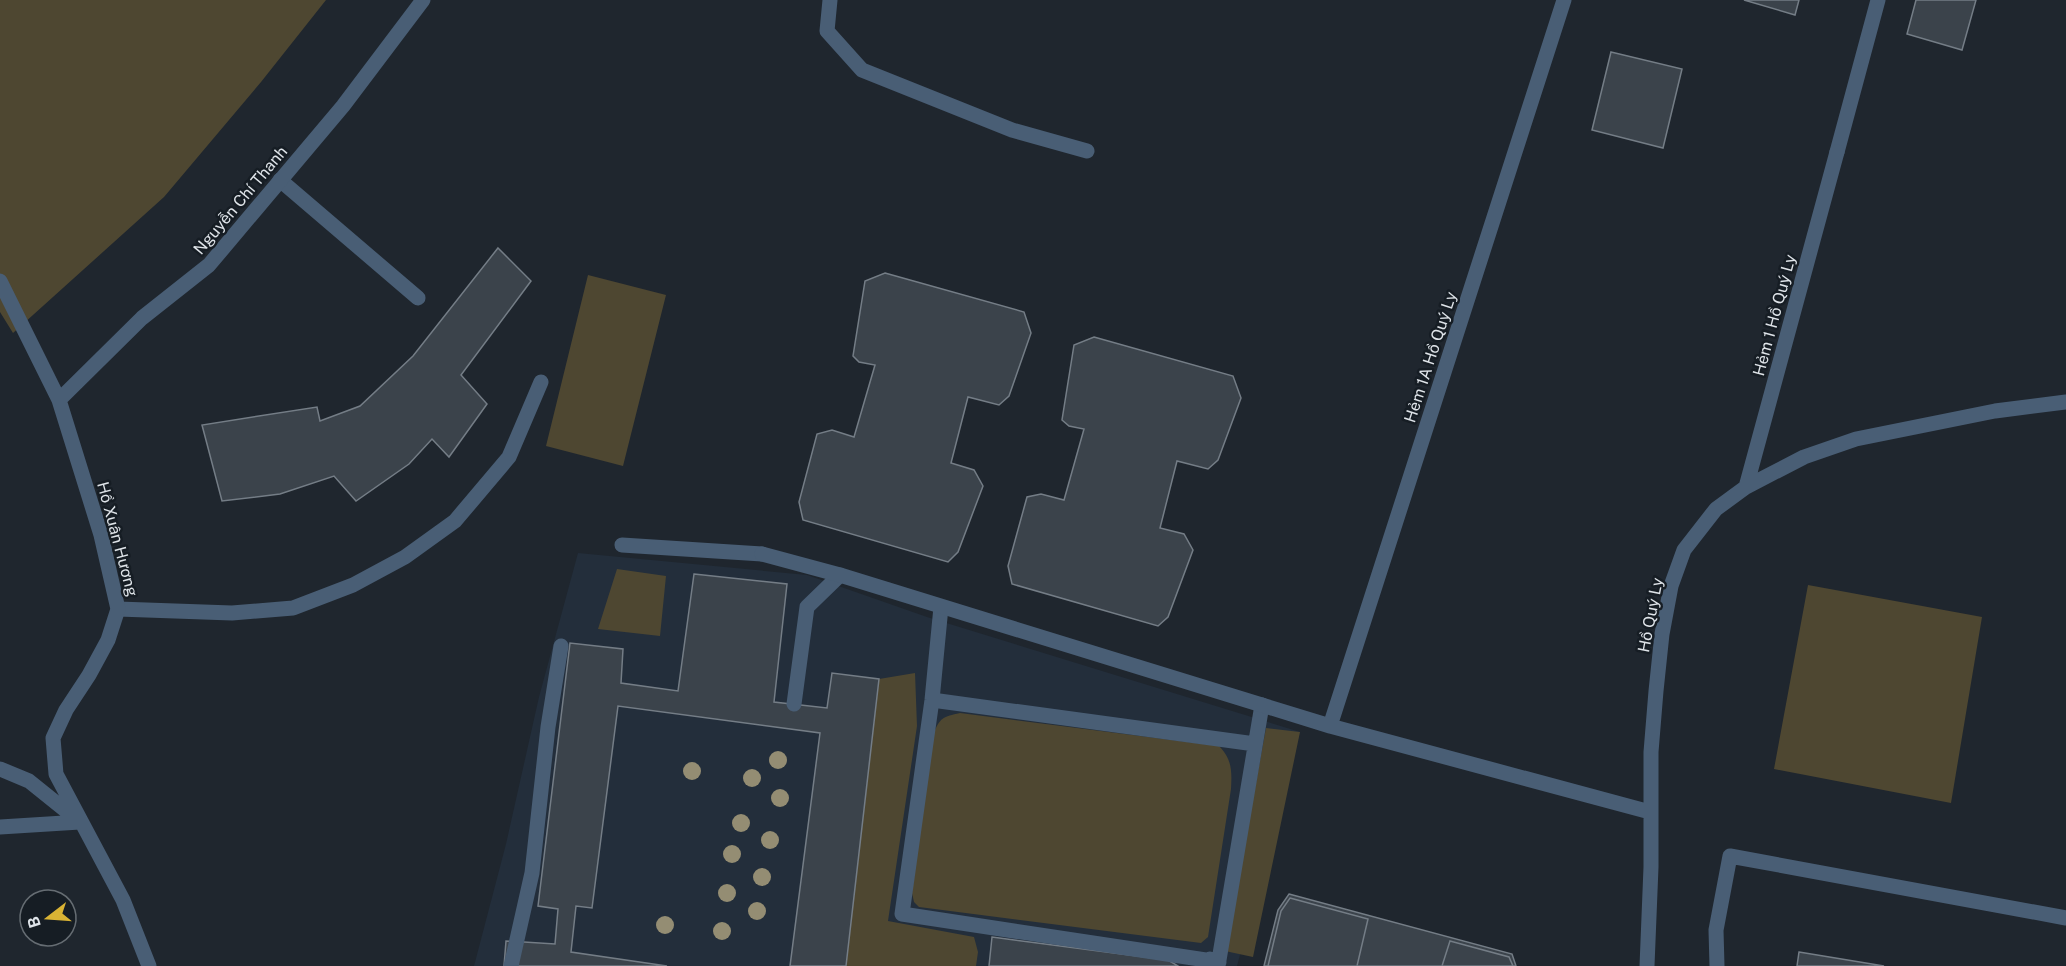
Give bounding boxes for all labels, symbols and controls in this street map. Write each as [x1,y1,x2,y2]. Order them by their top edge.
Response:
street label: Nguyễn Chí Thanh [190,142,291,258]
street label: Hẻm 1 Hồ Quý Ly [1749,252,1800,378]
street label: Hẻm 1A Hồ Quý Ly [1400,289,1461,425]
street label: Hồ Xuân Hương [93,480,142,599]
street label: Hồ Quý Ly [1634,576,1667,654]
north arrow [18,888,78,948]
text: B [23,914,45,930]

